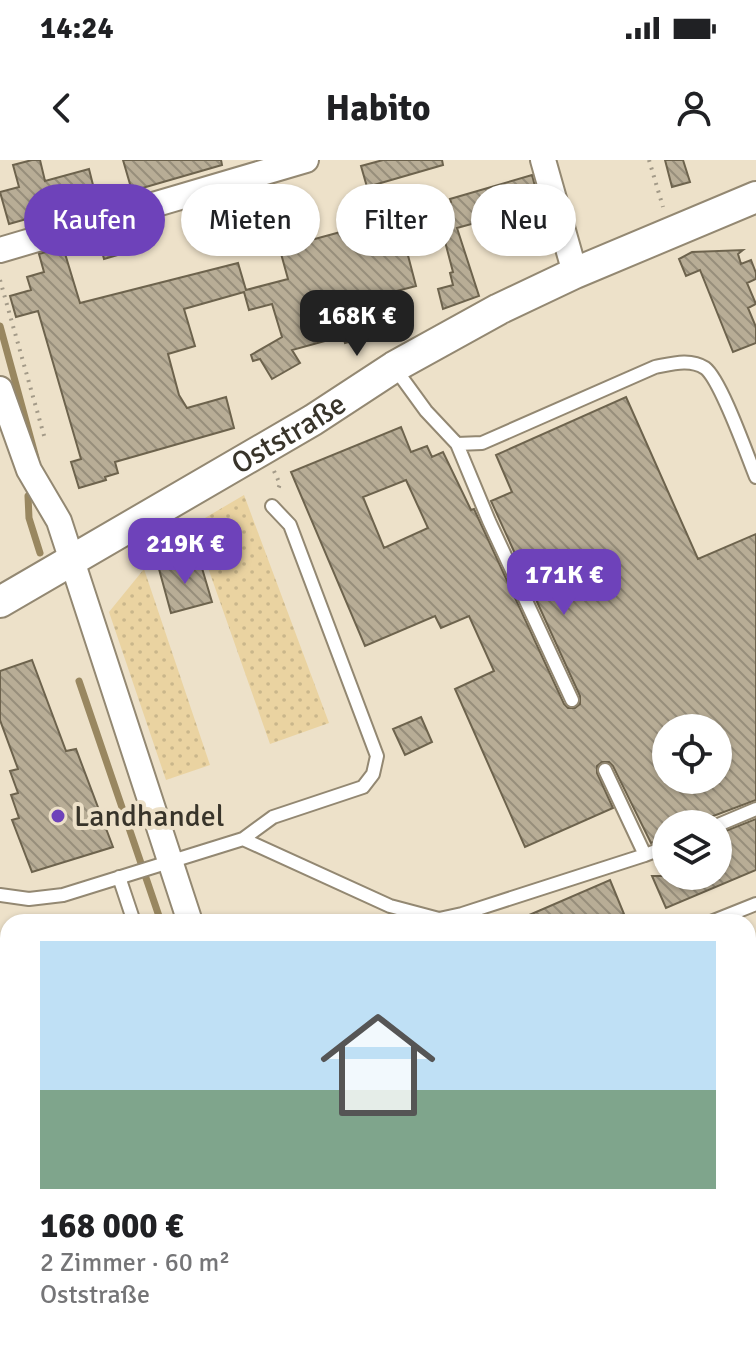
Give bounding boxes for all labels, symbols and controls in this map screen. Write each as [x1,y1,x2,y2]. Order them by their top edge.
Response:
text: 14:24 [40,10,114,47]
icon: back [40,86,84,130]
text: Habito [326,86,431,131]
icon: person [672,86,716,130]
chip: Kaufen [24,184,165,256]
chip: Mieten [181,184,320,256]
chip: Filter [336,184,455,256]
chip: Neu [471,184,576,256]
pin: 168K € [292,290,422,358]
text: 168K € [318,300,396,332]
street label: Oststraße [225,386,353,482]
pin: 219K € [120,518,250,586]
text: 219K € [146,528,224,560]
pin: 171K € [499,549,629,617]
text: 171K € [525,559,603,591]
map controls [652,714,732,890]
button: locate [652,714,732,794]
place label: Landhandel [74,798,224,835]
marker: Landhandel [49,807,67,825]
button: layers [652,810,732,890]
icon: home [306,993,450,1137]
text: 168 000 € [40,1205,183,1247]
text: 2 Zimmer · 60 m² [40,1247,230,1279]
text: Oststraße [40,1279,150,1311]

